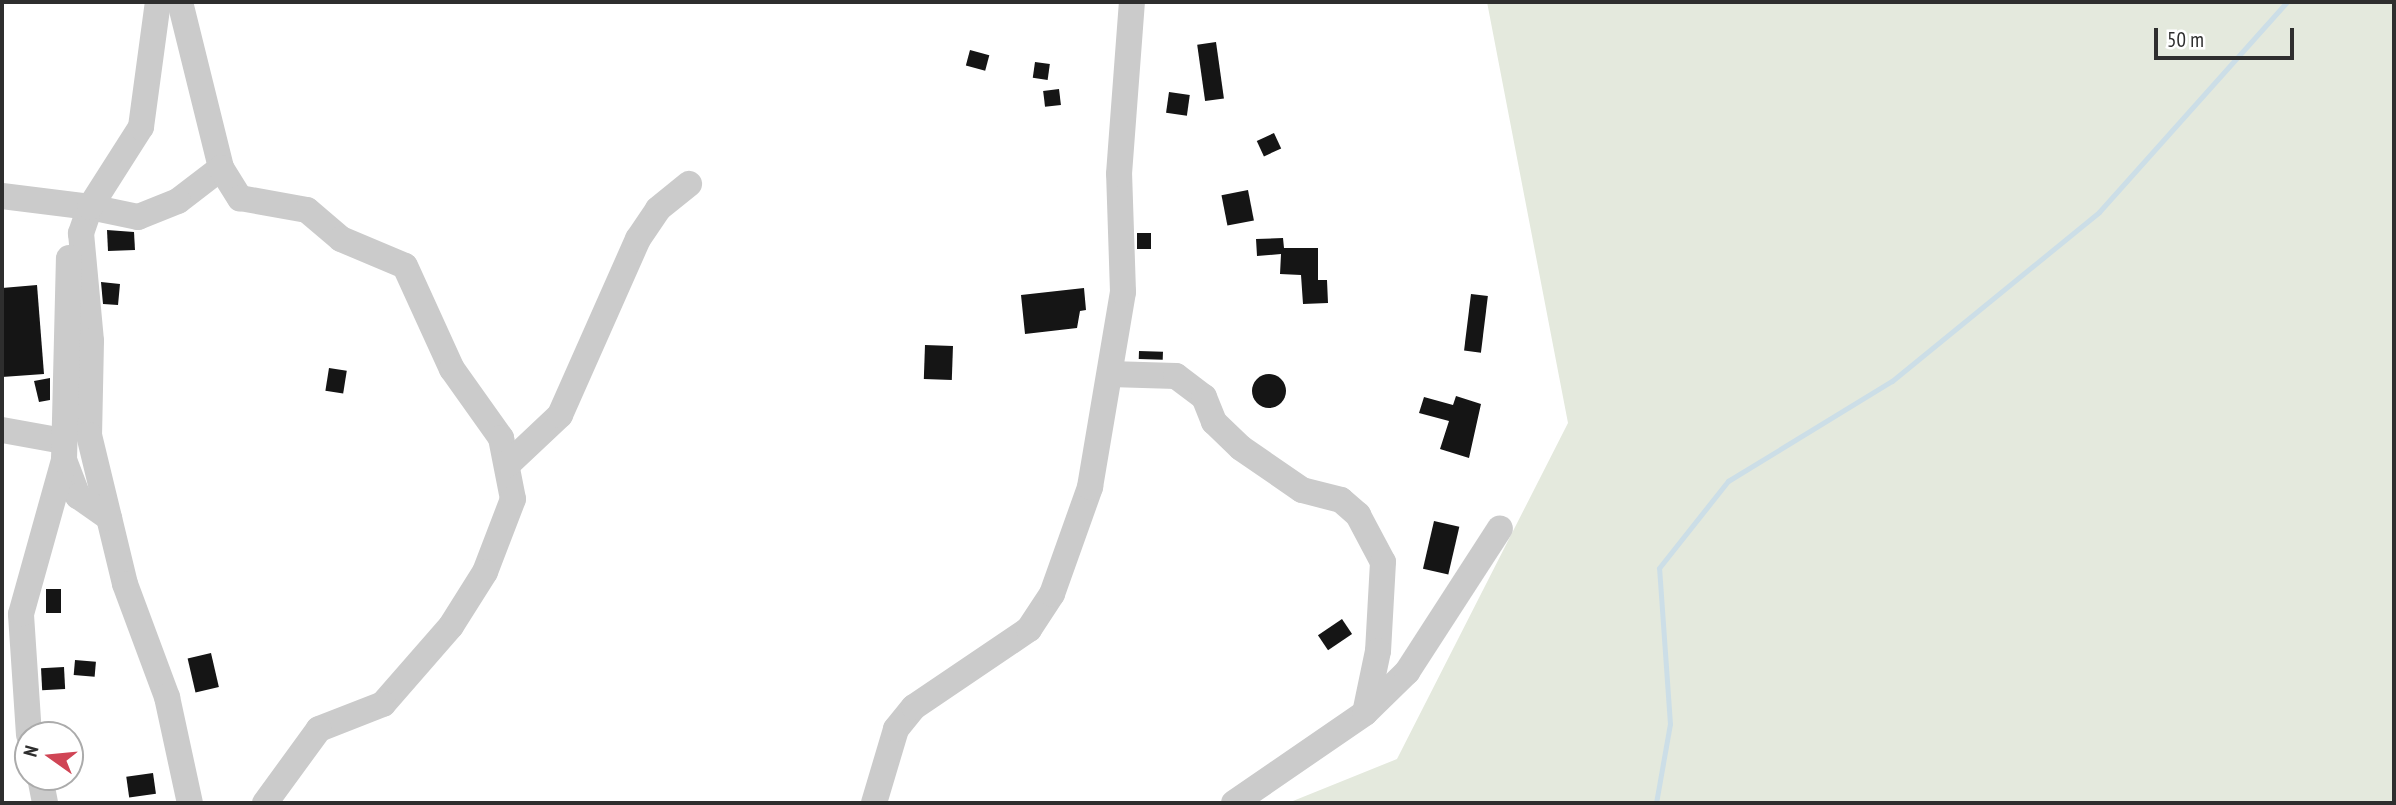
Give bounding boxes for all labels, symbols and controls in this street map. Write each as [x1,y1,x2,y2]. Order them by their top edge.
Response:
scale bar [2158,14,2298,58]
text: 50 m [2167,26,2204,53]
north arrow [14,721,84,791]
text: N [18,743,44,759]

